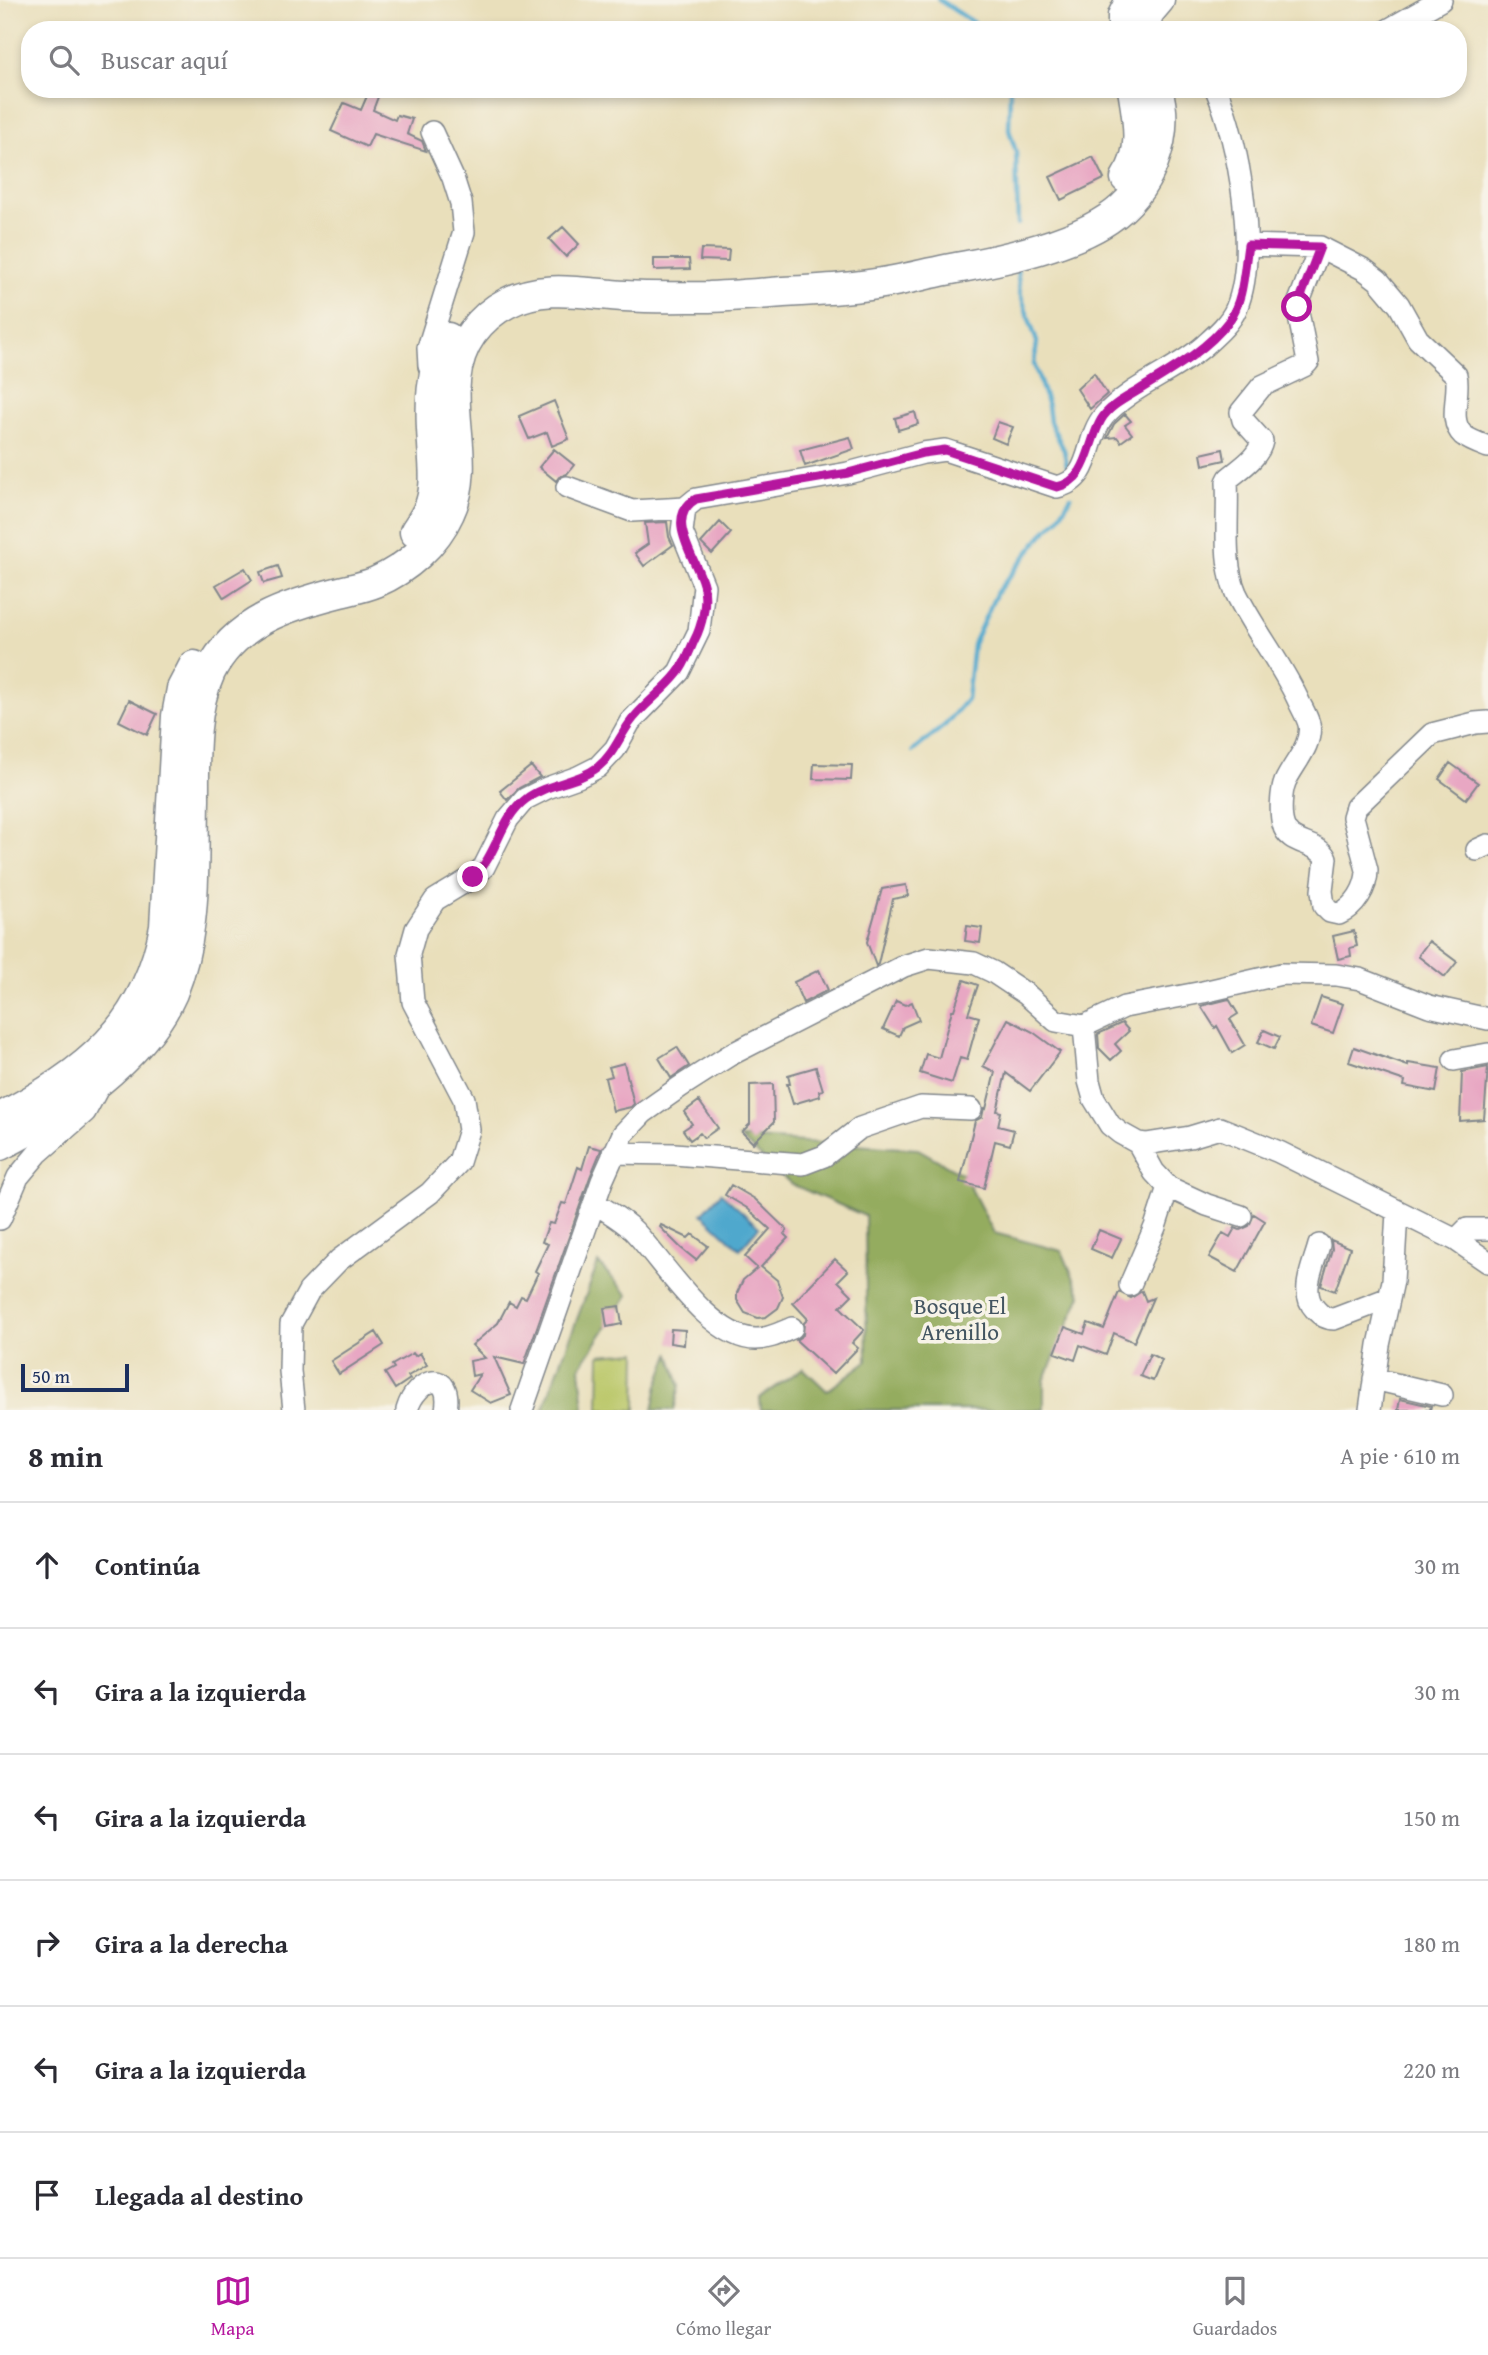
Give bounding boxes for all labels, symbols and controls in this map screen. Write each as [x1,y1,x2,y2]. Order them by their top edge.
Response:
search box [21,21,1467,98]
text: Buscar aquí [101,40,228,79]
icon: search [45,41,83,79]
route start [1281,291,1312,322]
route end [457,861,488,892]
park label: Bosque El Arenillo [914,1289,1006,1348]
scale bar [21,1361,130,1393]
text: 50 m [32,1362,70,1390]
text: 8 min [28,1434,103,1478]
text: A pie · 610 m [1340,1439,1460,1472]
icon: ahead [28,1546,66,1584]
text: Continúa [95,1546,200,1585]
text: 30 m [1414,1549,1460,1582]
icon: left [28,1672,66,1710]
text: Gira a la izquierda [95,1672,306,1711]
text: 30 m [1414,1675,1460,1708]
icon: left [28,1798,66,1836]
text: Gira a la izquierda [95,1798,306,1837]
text: 150 m [1403,1801,1460,1834]
icon: right [28,1924,66,1962]
text: Gira a la derecha [95,1924,288,1963]
text: 180 m [1403,1927,1460,1960]
icon: left [28,2050,66,2088]
text: Gira a la izquierda [95,2050,306,2089]
text: 220 m [1403,2053,1460,2086]
icon: arrive [28,2176,66,2214]
text: Llegada al destino [95,2176,303,2215]
tab: Mapa [211,2272,255,2342]
tab: Cómo llegar [676,2272,771,2342]
tab: Guardados [1193,2272,1277,2342]

